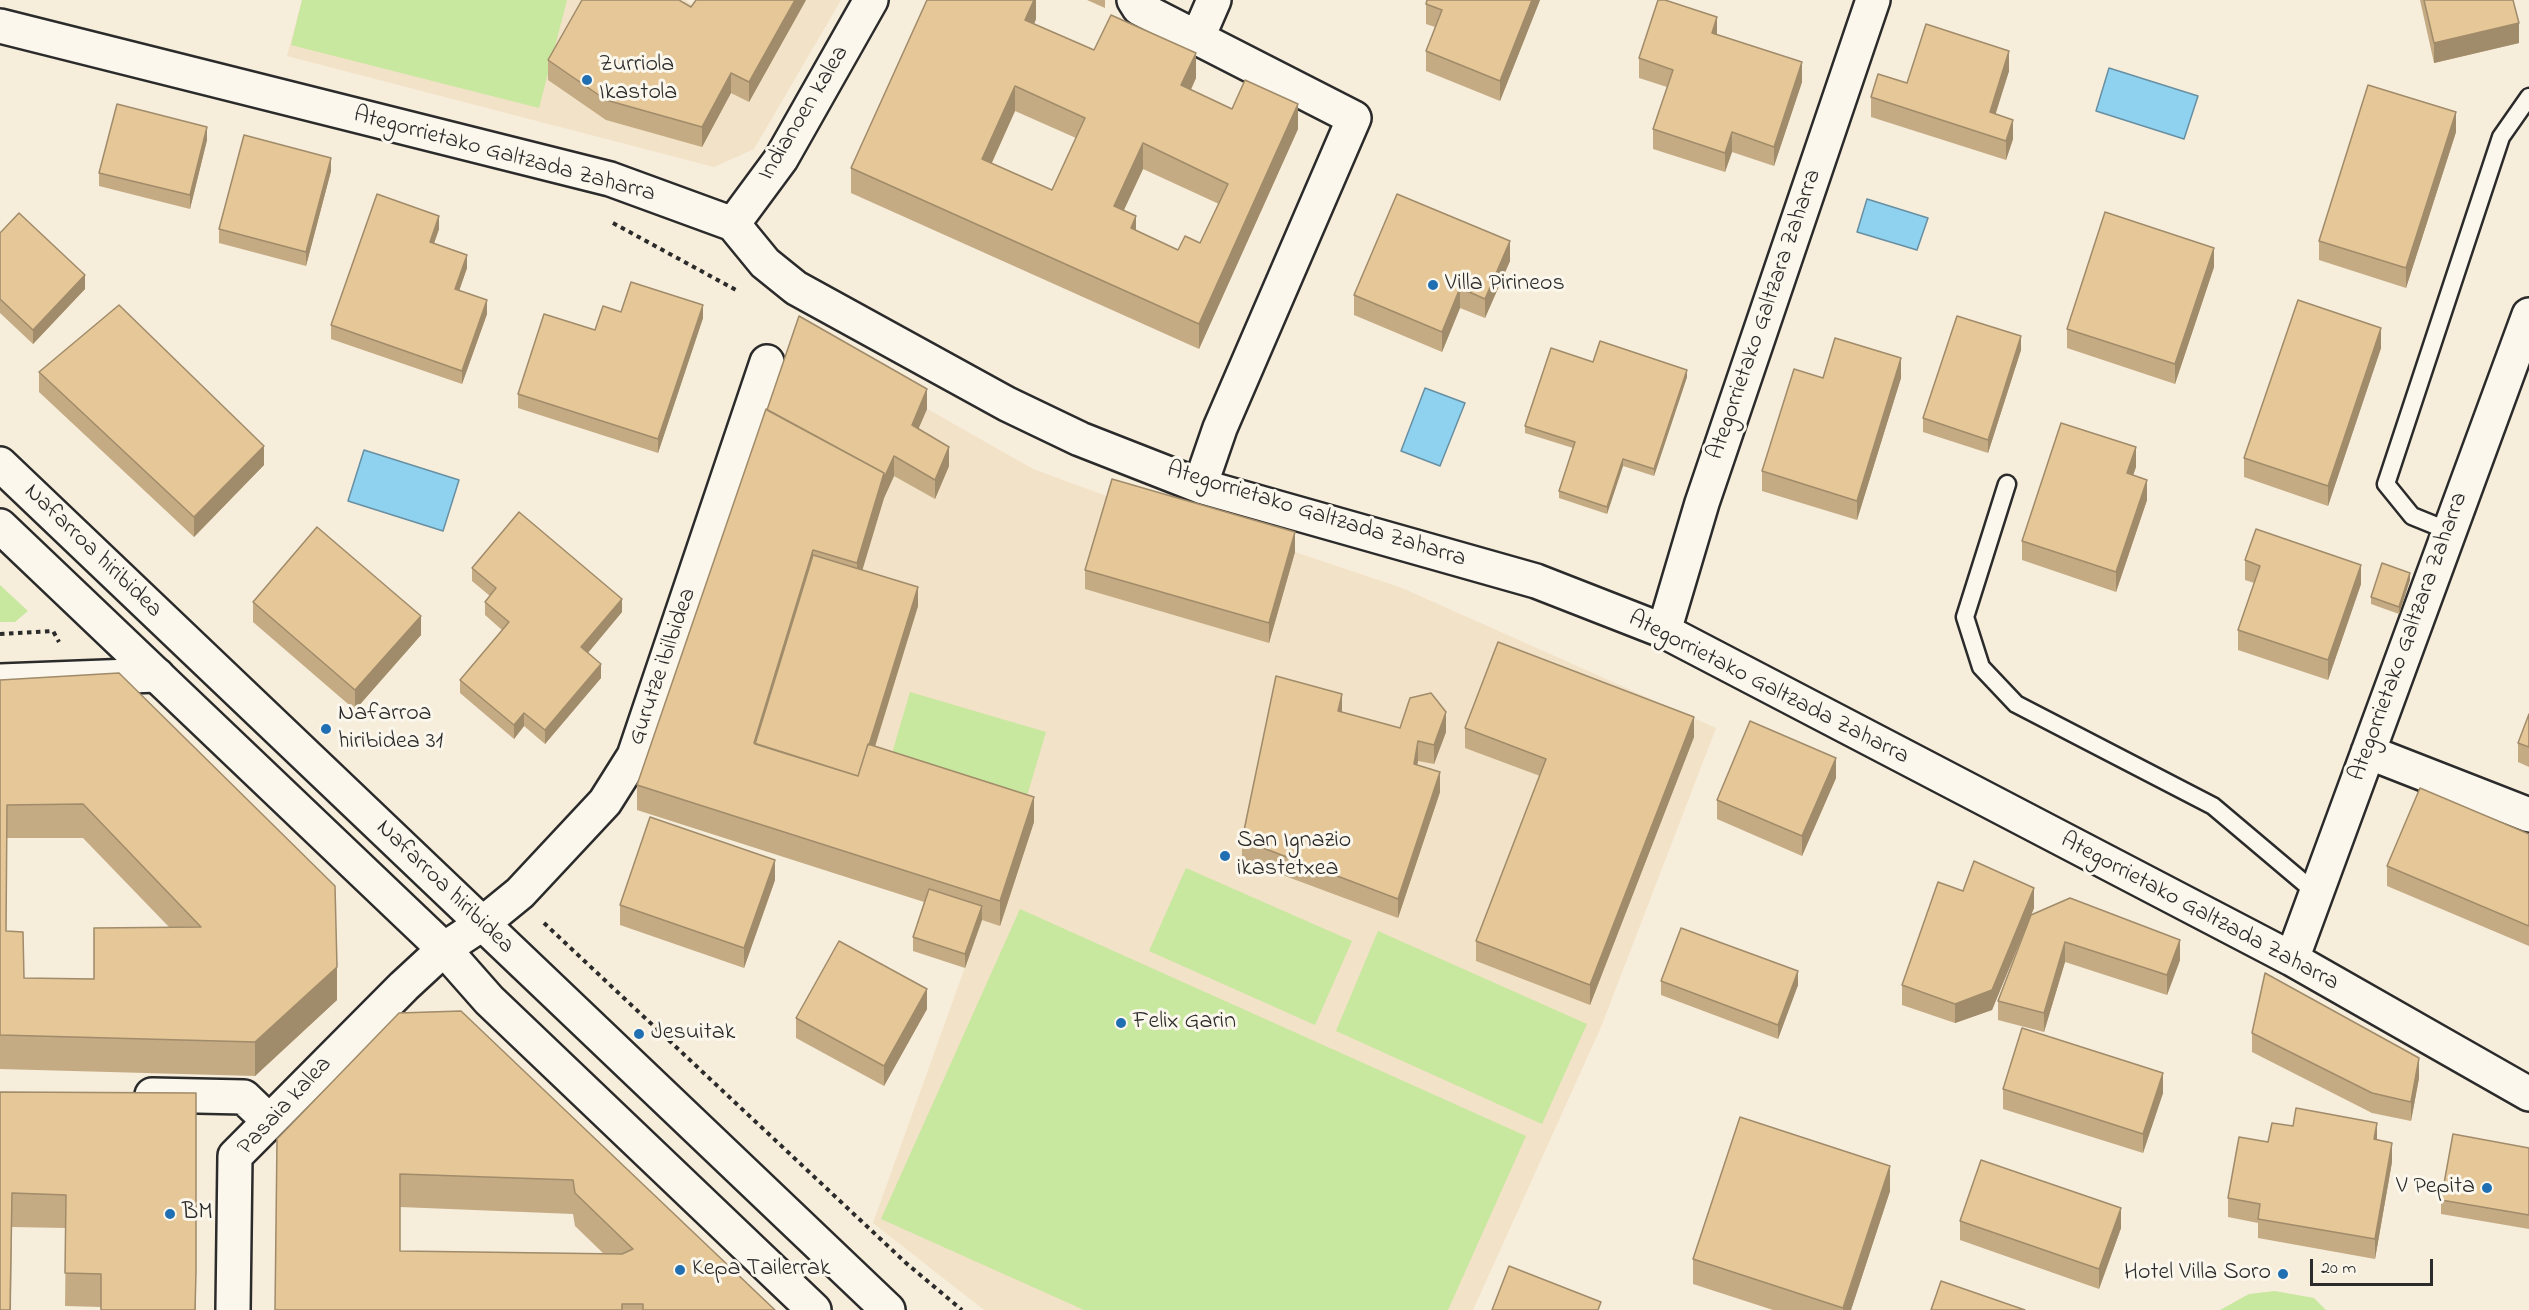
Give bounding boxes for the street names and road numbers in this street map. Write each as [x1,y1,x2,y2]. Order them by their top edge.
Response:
street label: Indianoen kalea [753,41,857,187]
street label: Ategorrietako Galtzada Zaharra [350,102,658,210]
street label: Ategorrietako Galtzara Zaharra [1703,166,1829,464]
street label: Ategorrietako Galtzada Zaharra [1163,457,1469,575]
street label: Nafarroa hiribidea [17,479,167,625]
street label: Ategorrietako Galtzara Zaharra [2344,489,2476,785]
street label: Gurutze ibilbidea [624,585,704,749]
street label: Ategorrietako Galtzada Zaharra [1623,606,1913,772]
street label: Nafarroa hiribidea [369,815,519,961]
street label: Ategorrietako Galtzada Zaharra [2055,827,2343,999]
street label: Pasaia kalea [233,1051,339,1163]

